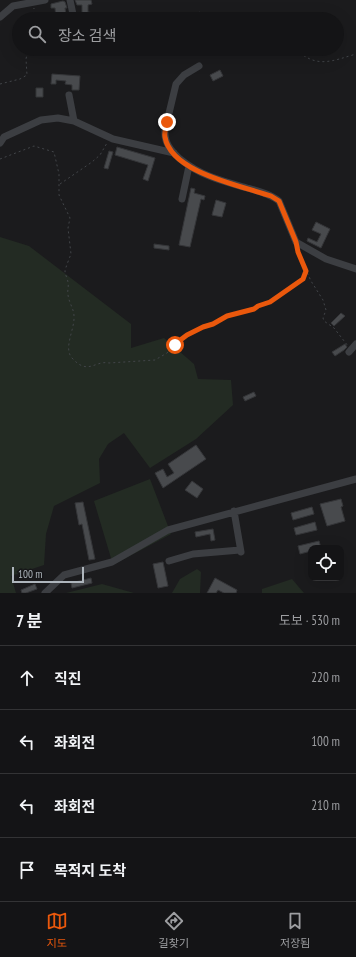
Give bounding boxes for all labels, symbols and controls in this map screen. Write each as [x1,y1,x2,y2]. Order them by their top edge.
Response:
search box [12,12,344,56]
icon: search [26,23,48,45]
text: 장소 검색 [58,26,116,45]
route end [158,113,176,131]
route start [166,336,184,354]
map controls [308,545,344,581]
button: locate [308,545,344,581]
scale bar [12,565,84,584]
text: 100 m [18,567,42,581]
text: 7 분 [16,610,43,632]
text: 도보 · 530 m [279,612,340,629]
icon: ahead [16,667,38,689]
text: 직진 [54,669,82,688]
text: 220 m [311,669,340,686]
icon: left [16,731,38,753]
text: 좌회전 [54,733,95,752]
text: 100 m [311,733,340,750]
icon: left [16,795,38,817]
text: 좌회전 [54,797,95,816]
text: 210 m [311,797,340,814]
icon: arrive [16,859,38,881]
text: 목적지 도착 [54,861,126,880]
tab: 지도 [46,910,68,950]
tab: 길찾기 [159,910,189,950]
tab: 저장됨 [280,910,310,950]

